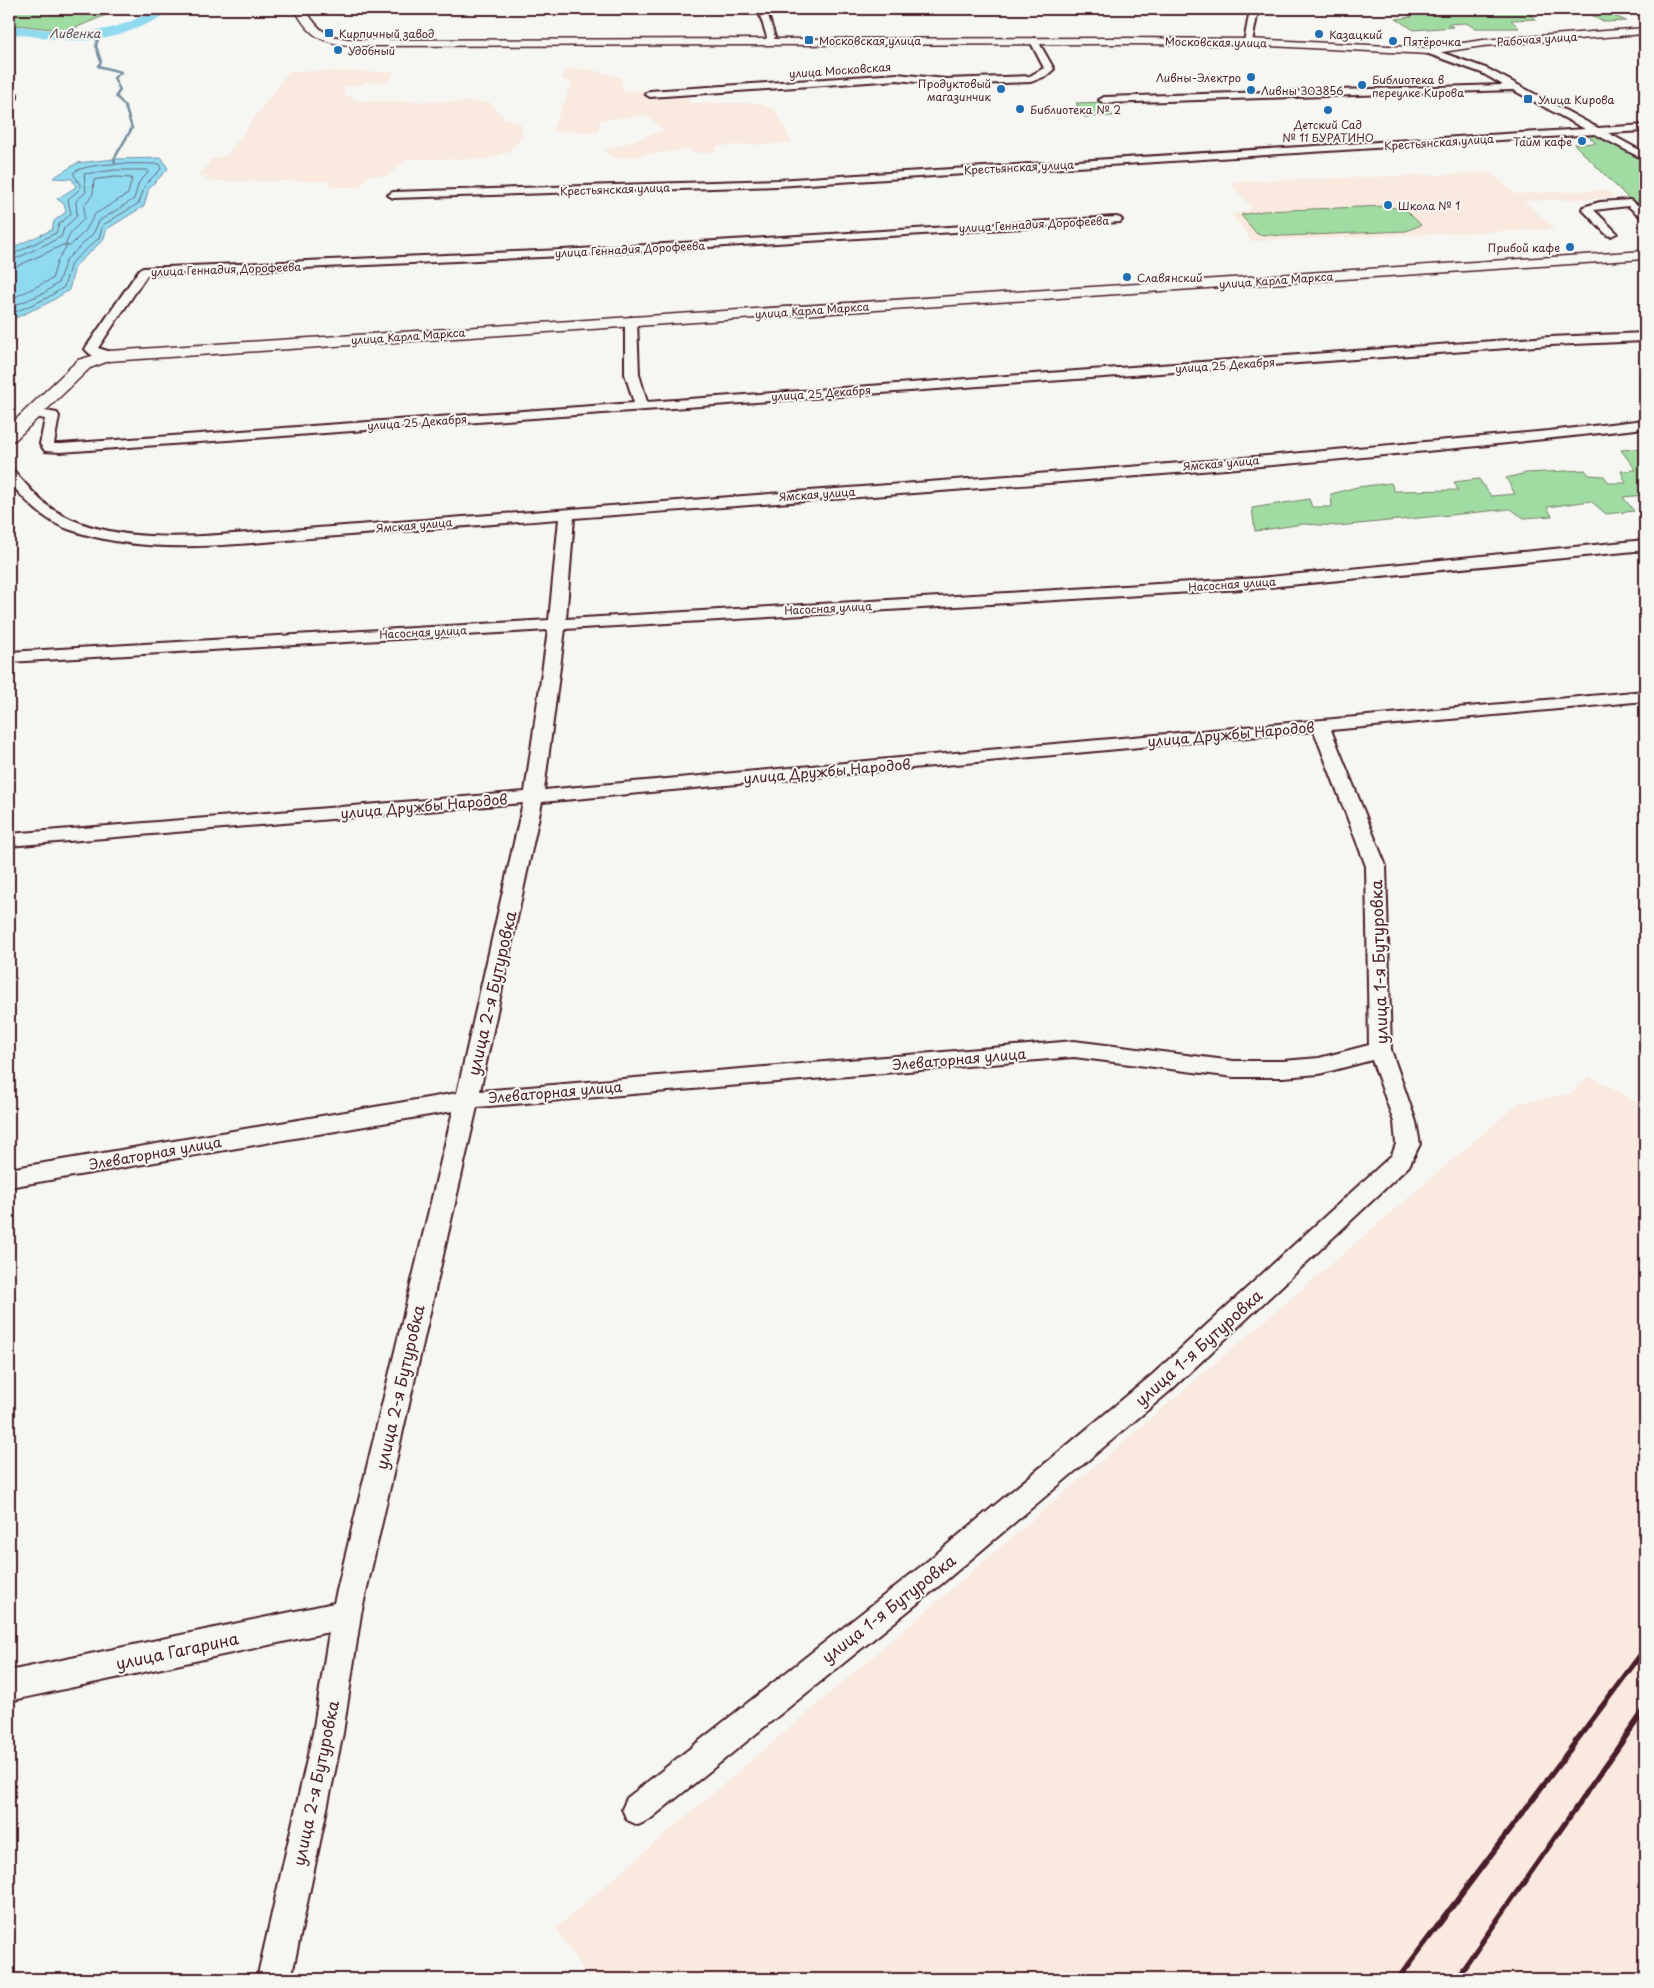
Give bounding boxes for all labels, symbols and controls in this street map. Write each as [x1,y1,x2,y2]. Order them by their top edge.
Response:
water label: Ливенка [49,24,101,42]
place label: Кирпичный завод [339,25,434,42]
place label: Казацкий [1329,26,1382,43]
marker: Кирпичный завод [323,27,335,39]
marker: Казацкий [1313,28,1325,40]
street label: Рабочая улица [1496,28,1578,50]
place label: Московская улица [819,32,921,49]
street label: Московская улица [1165,33,1267,51]
place label: Пятёрочка [1403,33,1461,50]
marker: Московская улица [803,34,815,46]
marker: Пятёрочка [1387,35,1399,47]
place label: Удобный [348,42,395,59]
marker: Удобный [332,44,344,56]
street label: улица Московская [788,58,892,82]
place label: Ливны-Электро [1156,69,1241,86]
marker: Ливны-Электро [1245,71,1257,83]
place label: Библиотека в переулке Кирова [1372,71,1464,101]
place label: Продуктовый магазинчик [918,75,991,105]
marker: Библиотека в переулке Кирова [1356,79,1368,91]
place label: Ливны 303856 [1261,82,1343,99]
marker: Продуктовый магазинчик [995,83,1007,95]
marker: Ливны 303856 [1245,84,1257,96]
place label: Улица Кирова [1538,91,1615,108]
marker: Улица Кирова [1522,93,1534,105]
place label: Библиотека № 2 [1030,101,1121,118]
marker: Библиотека № 2 [1014,103,1026,115]
marker: Детский Сад № 11 БУРАТИНО [1322,104,1334,116]
place label: Детский Сад № 11 БУРАТИНО [1282,116,1374,146]
street label: Крестьянская улица [1383,130,1495,154]
place label: Тайм кафе [1513,133,1572,150]
marker: Тайм кафе [1576,135,1588,147]
street label: Крестьянская улица [964,156,1075,178]
street label: Крестьянская улица [560,179,670,199]
place label: Школа № 1 [1398,197,1460,214]
marker: Школа № 1 [1382,199,1394,211]
street label: улица Геннадия Дорофеева [958,212,1110,236]
street label: улица Геннадия Дорофеева [554,237,706,261]
place label: Прибой кафе [1488,239,1560,256]
marker: Прибой кафе [1564,241,1576,253]
street label: улица Геннадия Дорофеева [150,258,302,280]
street label: улица Карла Маркса [1218,268,1334,292]
place label: Славянский [1137,269,1203,286]
marker: Славянский [1121,271,1133,283]
street label: улица Карла Маркса [754,298,870,322]
street label: улица Карла Маркса [350,324,466,348]
street label: улица 25 Декабря [1175,353,1276,377]
street label: улица 25 Декабря [771,381,872,405]
street label: улица 25 Декабря [367,410,468,434]
street label: Ямская улица [1182,451,1260,475]
street label: Ямская улица [778,483,856,505]
street label: Ямская улица [375,513,453,537]
street label: Насосная улица [1188,572,1276,596]
street label: Насосная улица [784,597,872,619]
street label: Насосная улица [379,621,467,643]
street label: улица Дружбы Народов [1147,716,1315,752]
street label: улица Дружбы Народов [743,753,911,789]
street label: улица Дружбы Народов [340,788,508,824]
street label: улица 1-я Бутуровка [1363,879,1393,1045]
street label: улица 2-я Бутуровка [460,908,522,1078]
street label: Элеваторная улица [891,1043,1027,1075]
street label: Элеваторная улица [487,1076,623,1108]
street label: Элеваторная улица [87,1131,223,1175]
street label: улица 1-я Бутуровка [1129,1283,1267,1411]
street label: улица 2-я Бутуровка [368,1302,430,1472]
street label: улица 1-я Бутуровка [816,1548,960,1668]
street label: улица Гагарина [113,1625,241,1675]
street label: улица 2-я Бутуровка [286,1698,344,1868]

